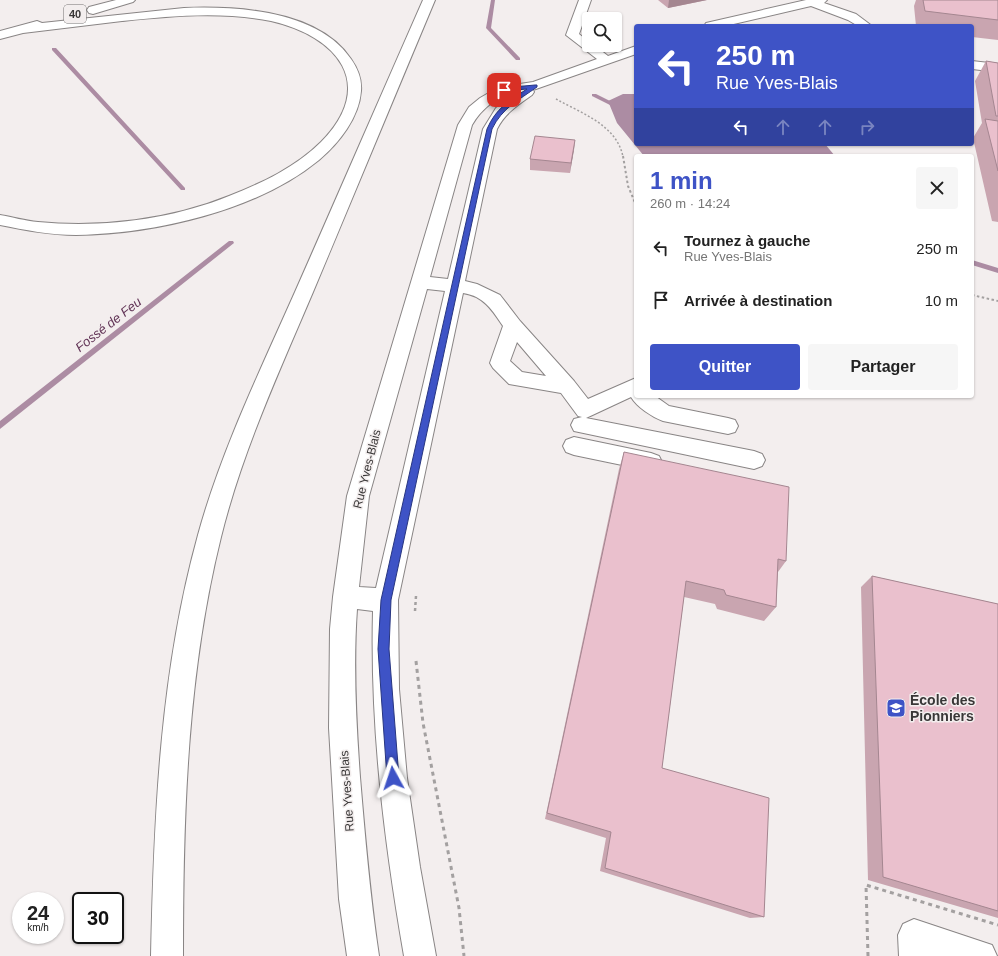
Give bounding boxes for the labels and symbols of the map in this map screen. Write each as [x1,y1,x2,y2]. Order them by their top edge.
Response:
road number: 40 [64,5,86,23]
pin [487,73,521,107]
water label: Fossé de Feu [72,294,144,355]
street label: Rue Yves-Blais [350,428,384,510]
place label: École des Pionniers [910,692,976,724]
school or university icon: École des Pionniers [885,697,907,719]
street label: Rue Yves-Blais [337,750,357,832]
position arrow [372,757,414,799]
speed limit sign: 30 [72,892,124,944]

